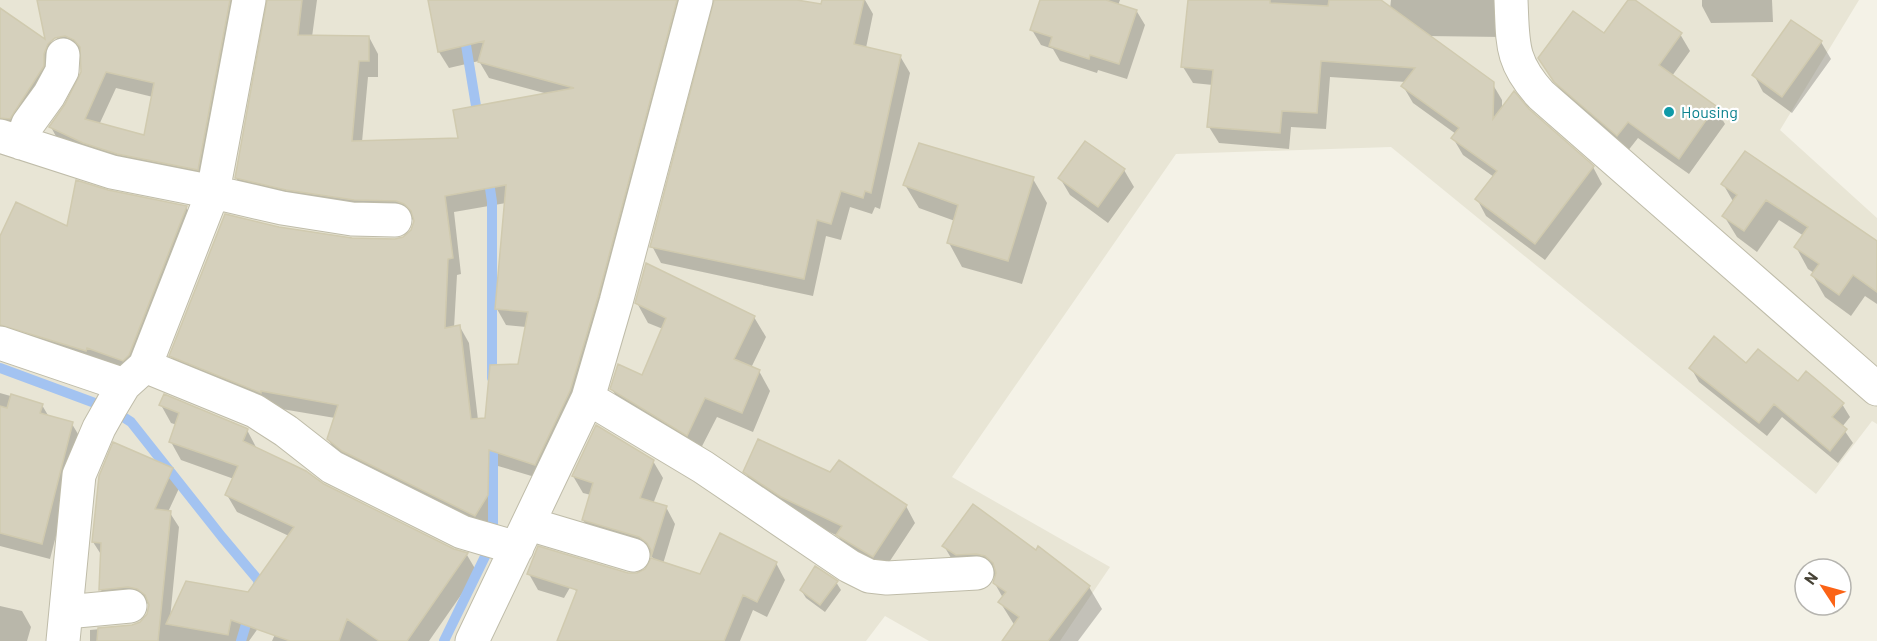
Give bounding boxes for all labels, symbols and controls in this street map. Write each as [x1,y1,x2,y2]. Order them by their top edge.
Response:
place label: Housing [1681,102,1738,121]
marker: Housing [1662,105,1676,119]
north arrow [1793,557,1853,617]
text: N [1800,568,1821,588]

